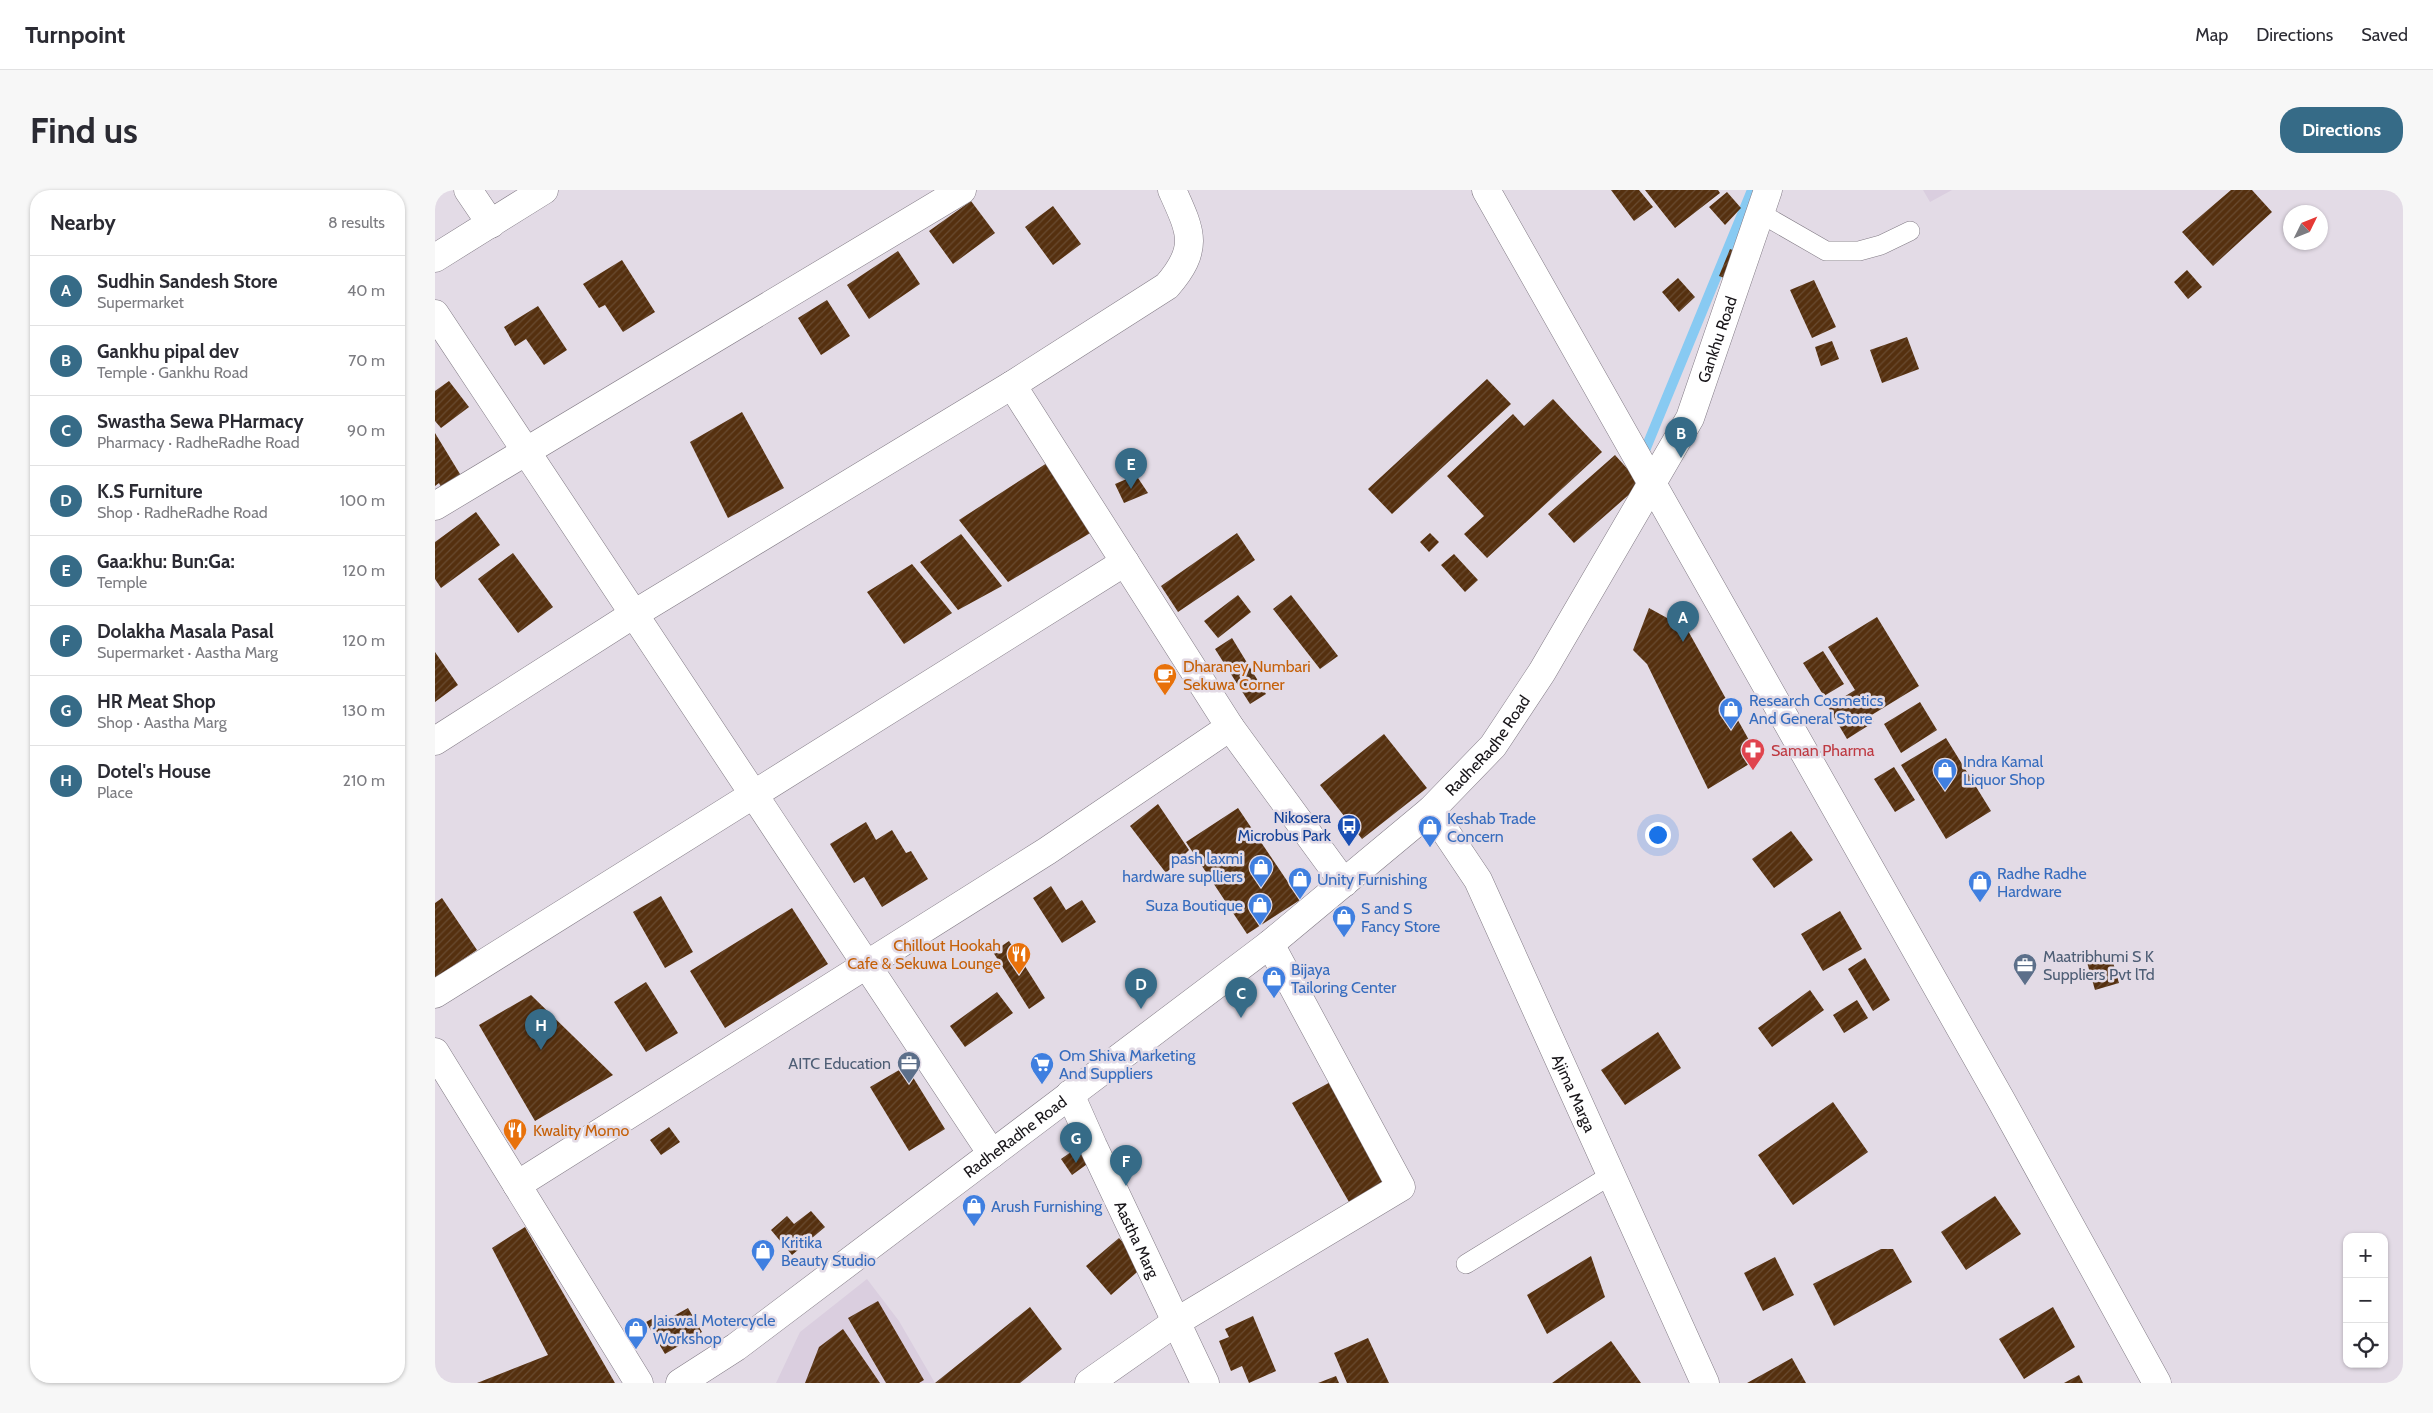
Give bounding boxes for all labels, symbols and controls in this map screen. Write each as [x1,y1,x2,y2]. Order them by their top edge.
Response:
text: Turnpoint [25,20,125,49]
text: Map [2195,24,2228,46]
text: Directions [2256,24,2333,46]
text: Saved [2361,24,2408,46]
button: Directions [2280,107,2403,153]
text: Find us [30,109,138,152]
north arrow [2283,205,2328,250]
text: Nearby [50,210,116,235]
text: 8 results [328,213,385,232]
text: Sudhin Sandesh Store [97,270,277,293]
text: A [61,281,71,300]
text: 40 m [347,281,385,300]
text: Supermarket [97,293,184,312]
street label: Gankhu Road [1693,294,1740,385]
text: Gankhu pipal dev [97,340,239,363]
text: B [61,351,71,370]
text: 70 m [348,351,385,370]
text: Temple · Gankhu Road [97,363,248,382]
text: Swastha Sewa PHarmacy [97,410,304,433]
pin: B [1665,417,1697,458]
text: C [61,421,71,440]
text: 90 m [347,421,385,440]
text: Pharmacy · RadheRadhe Road [97,433,300,452]
pin: E [1115,448,1147,489]
text: K.S Furniture [97,480,203,503]
text: D [60,491,72,510]
text: 100 m [340,491,385,510]
text: Shop · RadheRadhe Road [97,503,268,522]
text: Gaa:khu: Bun:Ga: [97,550,235,573]
text: E [61,561,71,580]
text: 120 m [343,561,385,580]
text: Temple [97,573,147,592]
pin: A [1667,601,1699,642]
text: Dolakha Masala Pasal [97,620,274,643]
text: F [62,631,70,650]
text: 120 m [343,631,385,650]
text: Supermarket · Aastha Marg [97,643,278,662]
place label: Dharaney Numbari Sekuwa Corner [1183,657,1311,694]
cafe icon: Dharaney Numbari Sekuwa Corner [1152,662,1178,696]
text: HR Meat Shop [97,690,216,713]
place label: Research Cosmetics And General Store [1749,691,1884,728]
street label: RadheRadhe Road [1441,692,1533,799]
shop icon: Research Cosmetics And General Store [1718,696,1744,730]
text: G [61,701,71,720]
text: 130 m [342,701,385,720]
text: Shop · Aastha Marg [97,713,227,732]
pharmacy icon: Saman Pharma [1740,737,1766,771]
place label: Saman Pharma [1771,741,1875,760]
place label: Indra Kamal Liquor Shop [1963,752,2045,789]
shop icon: Indra Kamal Liquor Shop [1932,757,1958,791]
text: Dotel's House [97,760,211,783]
text: H [60,771,72,790]
text: 210 m [343,771,385,790]
text: Place [97,783,133,802]
place label: Nikosera Microbus Park [1238,808,1332,845]
place label: Keshab Trade Concern [1447,809,1536,846]
bus stop icon: Nikosera Microbus Park [1336,813,1362,847]
shop icon: Keshab Trade Concern [1417,814,1443,848]
your location [1645,822,1671,848]
place label: pash laxmi hardware suplliers [1122,849,1243,886]
shop icon: pash laxmi hardware suplliers [1248,854,1274,888]
place label: Radhe Radhe Hardware [1997,864,2087,901]
shop icon: Unity Furnishing [1287,866,1313,900]
shop icon: Radhe Radhe Hardware [1967,869,1993,903]
place label: Unity Furnishing [1317,870,1428,889]
shop icon: Suza Boutique [1247,892,1273,926]
place label: Suza Boutique [1146,896,1243,915]
place label: S and S Fancy Store [1361,899,1440,936]
shop icon: S and S Fancy Store [1331,904,1357,938]
place label: Chillout Hookah Cafe & Sekuwa Lounge [847,936,1001,973]
restaurant icon: Chillout Hookah Cafe & Sekuwa Lounge [1006,941,1032,975]
place label: Maatribhumi S K Suppliers Pvt lTd [2043,947,2155,984]
office icon: Maatribhumi S K Suppliers Pvt lTd [2012,952,2038,986]
place label: Bijaya Tailoring Center [1291,960,1397,997]
shop icon: Bijaya Tailoring Center [1261,965,1287,999]
pin: D [1125,968,1157,1009]
pin: C [1225,977,1257,1018]
pin: H [525,1009,557,1050]
place label: Om Shiva Marketing And Suppliers [1059,1046,1197,1083]
office icon: AITC Education [896,1050,922,1084]
supermarket icon: Om Shiva Marketing And Suppliers [1029,1051,1055,1085]
street label: Ajima Marga [1548,1051,1600,1135]
place label: AITC Education [788,1054,891,1073]
street label: RadheRadhe Road [960,1092,1070,1182]
restaurant icon: Kwality Momo [502,1117,528,1151]
place label: Kwality Momo [533,1121,629,1140]
pin: G [1060,1122,1092,1163]
pin: F [1110,1145,1142,1186]
shop icon: Arush Furnishing [961,1193,987,1227]
place label: Arush Furnishing [991,1197,1103,1216]
street label: Aastha Marg [1111,1198,1164,1282]
place label: Kritika Beauty Studio [781,1233,876,1270]
map controls [2343,1233,2388,1368]
button: + [2343,1233,2388,1278]
shop icon: Kritika Beauty Studio [750,1238,776,1272]
button: − [2343,1278,2388,1323]
place label: Jaiswal Motercycle Workshop [652,1311,775,1348]
shop icon: Jaiswal Motercycle Workshop [623,1316,649,1350]
button: locate [2343,1323,2388,1368]

